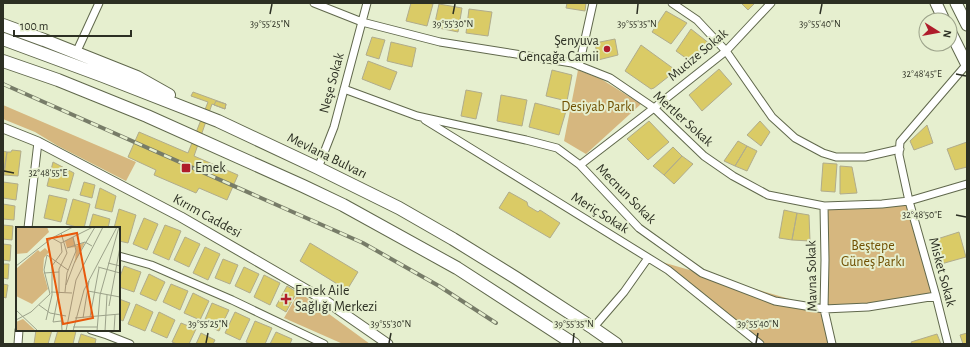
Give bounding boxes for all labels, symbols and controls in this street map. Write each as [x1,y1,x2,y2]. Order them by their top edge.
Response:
scale bar [14,12,131,38]
north arrow [918,12,958,52]
text: 39°55'25"N [250,19,290,29]
text: 39°55'30"N [433,19,473,29]
text: 39°55'35"N [617,19,657,29]
text: 39°55'40"N [799,19,841,29]
text: 100 m [20,20,48,32]
street label: Mucize Sokak [665,26,731,84]
text: N [941,29,953,39]
place label: Şenyuva Gençağa Camii [518,34,600,64]
marker: Şenyuva Gençağa Camii [602,44,612,54]
street label: Neşe Sokak [317,51,347,115]
text: 32°48'45"E [902,69,942,79]
street label: Mertler Sokak [650,89,716,150]
park label: Desiyab Parkı [561,100,635,114]
street label: Mevlana Bulvarı [285,131,369,181]
place label: Emek [195,161,226,175]
street label: Mecnun Sokak [593,161,659,227]
marker: Emek [180,162,192,174]
text: 32°48'55"E [29,168,68,178]
street label: Meriç Sokak [569,190,632,236]
street label: Kırım Caddesi [170,192,244,240]
text: 32°48'50"E [902,210,942,220]
inset map [16,227,120,331]
street label: Misket Sokak [926,236,958,309]
park label: Beştepe Güneş Parkı [841,239,905,269]
street label: Mavna Sokak [804,240,820,312]
place label: Emek Aile Sağlığı Merkezi [295,284,378,314]
marker: Emek Aile Sağlığı Merkezi [280,293,292,305]
text: 39°55'25"N [188,319,228,329]
text: 39°55'30"N [371,319,411,329]
text: 39°55'35"N [554,319,594,329]
text: 39°55'40"N [737,319,779,329]

